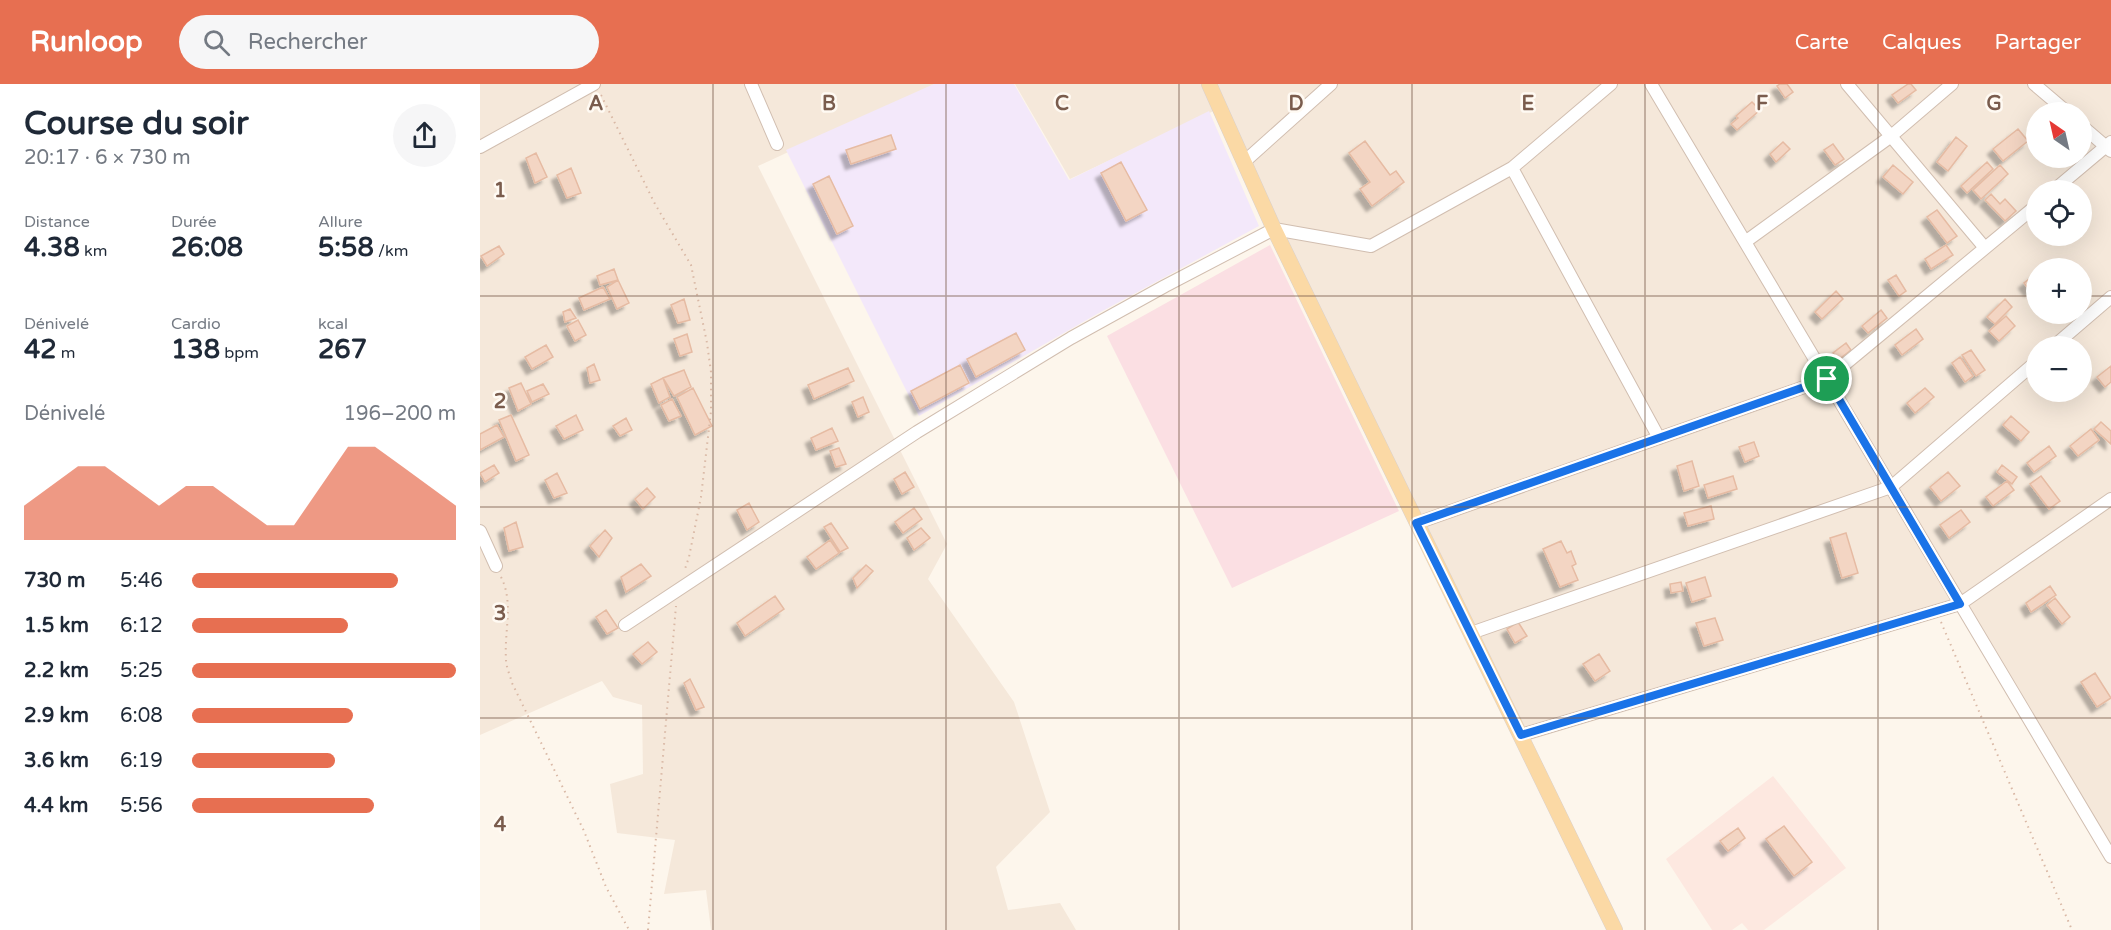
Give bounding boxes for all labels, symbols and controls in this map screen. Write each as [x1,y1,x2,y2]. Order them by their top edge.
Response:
search box [179,15,599,69]
text: Runloop [30,25,143,59]
icon: search [200,26,233,59]
text: Rechercher [248,29,368,55]
text: Carte [1795,30,1849,55]
text: Calques [1882,30,1962,55]
text: Partager [1995,30,2081,55]
text: A [589,92,604,116]
text: B [822,92,836,116]
text: C [1055,92,1069,116]
text: D [1288,92,1304,116]
text: E [1522,92,1535,116]
text: F [1756,92,1768,116]
text: G [1986,92,2002,116]
north arrow [2026,102,2092,168]
map controls [2026,102,2092,402]
text: Course du soir [24,104,249,143]
button: share [393,104,456,167]
text: 20:17 · 6 × 730 m [24,146,191,170]
text: 1 [494,179,506,203]
button: locate [2026,180,2092,246]
text: Distance [24,212,90,232]
text: Durée [171,212,217,232]
text: Allure [318,212,363,232]
text: 4.38 [24,232,80,263]
text: 26:08 [171,232,243,263]
text: 5:58 [318,232,374,263]
text: km [80,241,107,261]
text: /km [374,241,408,261]
button: + [2026,258,2092,324]
text: Dénivelé [24,314,89,334]
text: Cardio [171,314,221,334]
text: kcal [318,314,348,334]
text: 42 [24,334,57,365]
text: 138 [171,334,220,365]
text: 267 [318,334,367,365]
button: − [2026,336,2092,402]
text: m [57,343,76,363]
text: bpm [220,343,259,363]
pin [1801,353,1852,404]
icon: arrive [1810,362,1843,395]
text: 2 [494,390,506,414]
text: Dénivelé [24,402,105,426]
text: 196–200 m [343,402,456,426]
text: 730 m [24,569,85,593]
text: 5:46 [120,569,163,593]
text: 3 [494,602,506,626]
text: 1.5 km [24,614,89,638]
text: 6:12 [120,614,163,638]
text: 2.2 km [24,659,89,683]
text: 5:25 [120,659,163,683]
text: 2.9 km [24,704,89,728]
text: 6:08 [120,704,163,728]
text: 3.6 km [24,749,89,773]
text: 6:19 [120,749,163,773]
text: 4.4 km [24,794,88,818]
text: 5:56 [120,794,163,818]
text: 4 [494,813,507,837]

